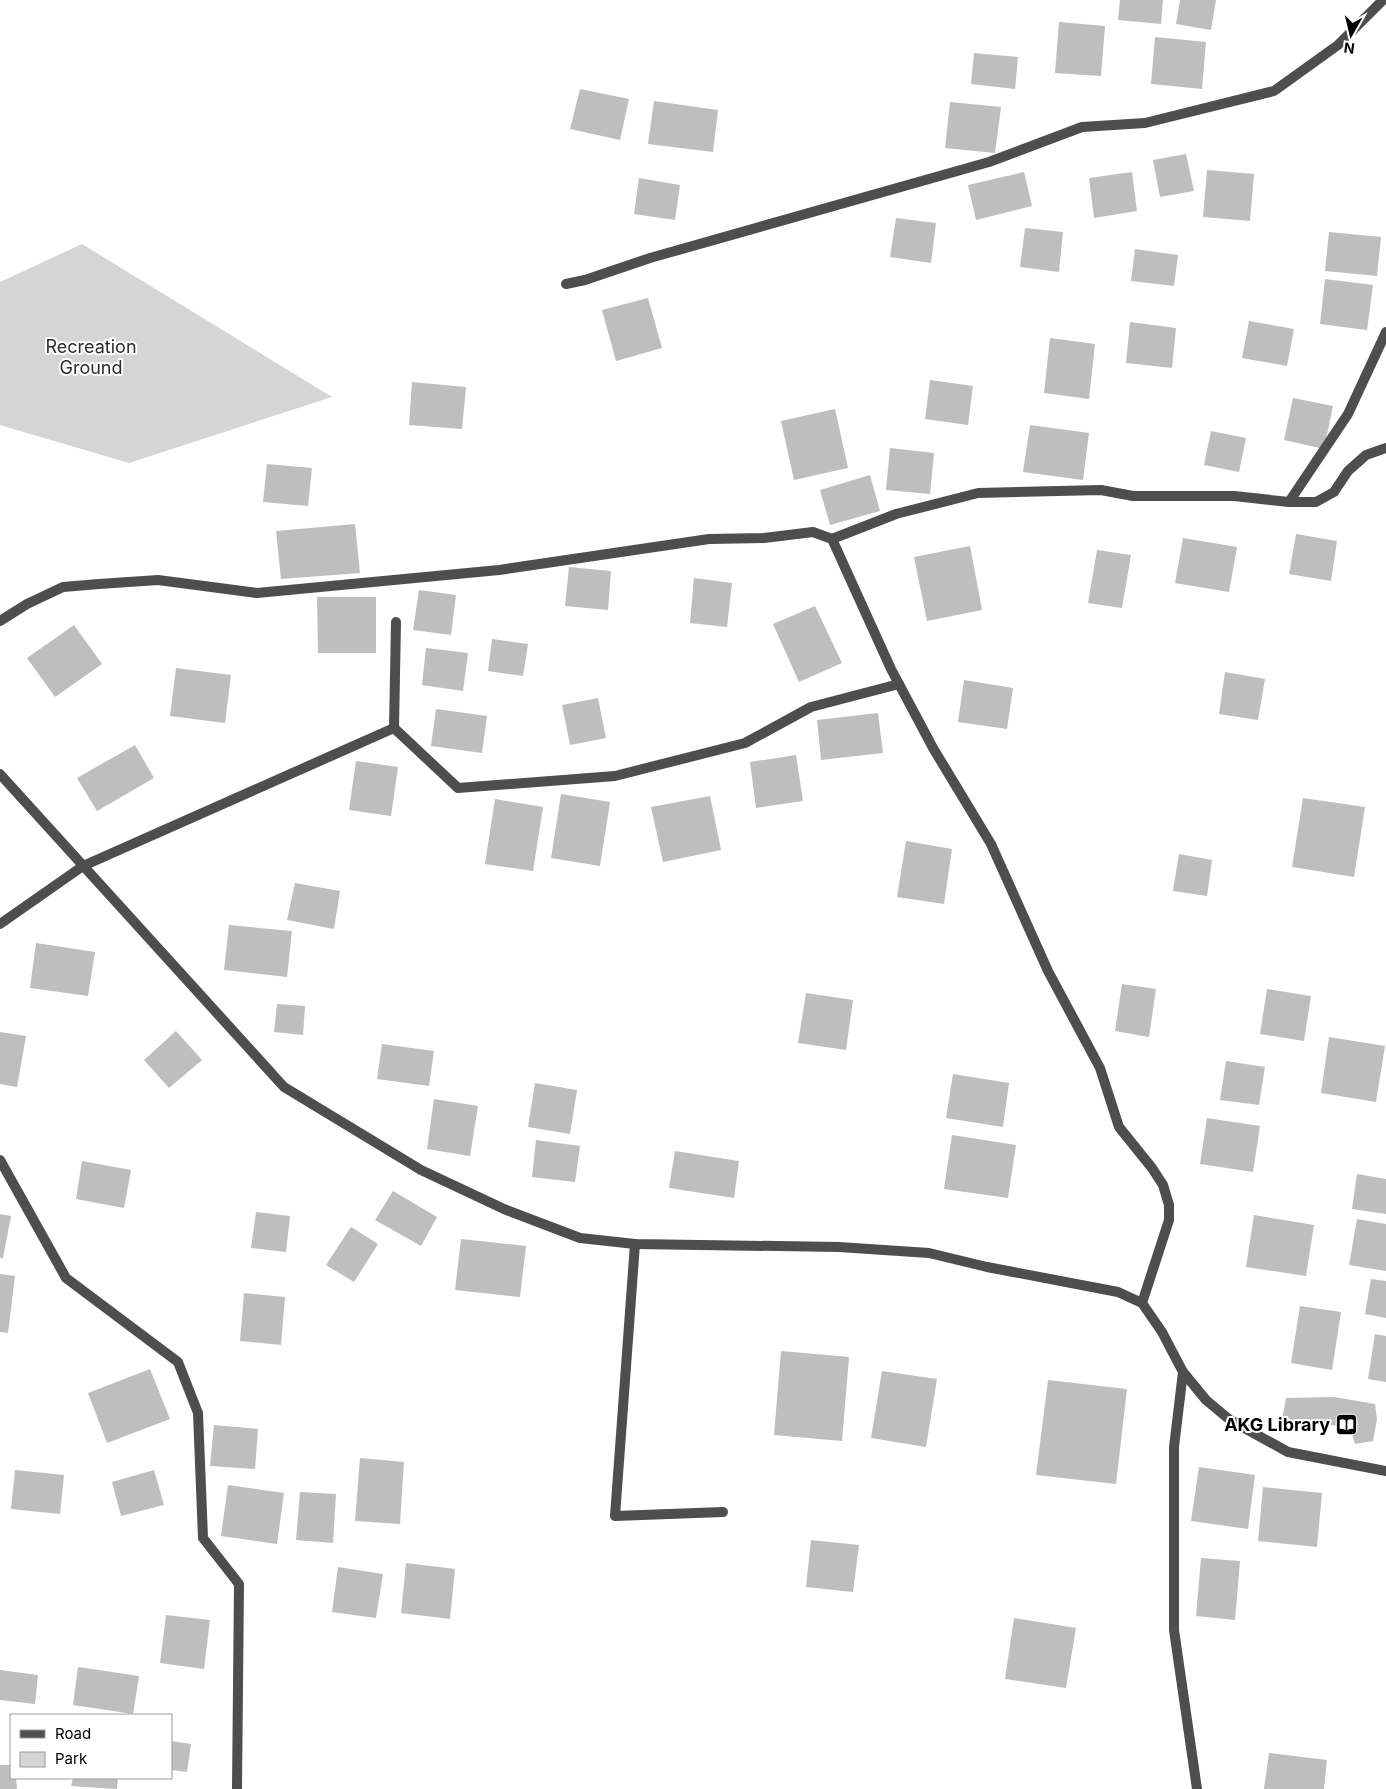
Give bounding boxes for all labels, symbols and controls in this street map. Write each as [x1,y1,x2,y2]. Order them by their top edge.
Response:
north arrow [1326,10,1376,60]
text: N [1343,39,1356,58]
park label: Recreation Ground [45,336,137,378]
library icon: AKG Library [1334,1412,1358,1436]
place label: AKG Library [1224,1414,1330,1435]
legend [10,1714,172,1779]
text: Road [55,1724,91,1743]
text: Park [55,1749,88,1768]

